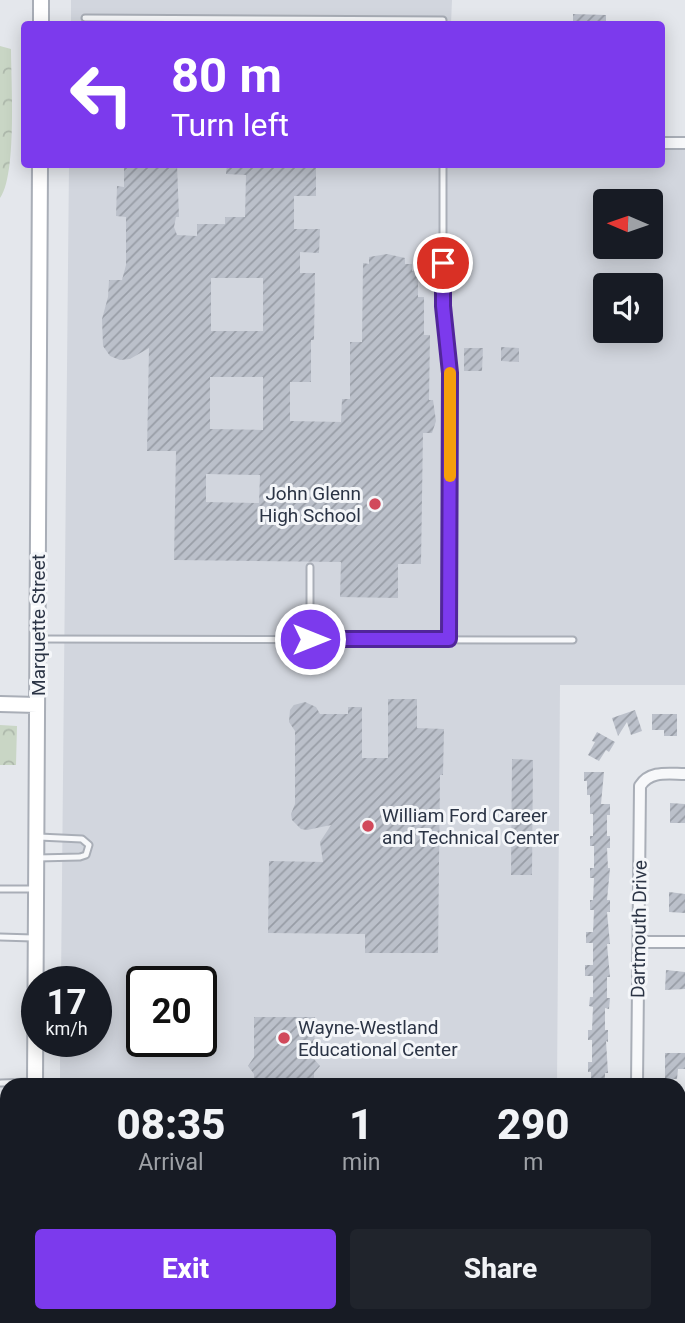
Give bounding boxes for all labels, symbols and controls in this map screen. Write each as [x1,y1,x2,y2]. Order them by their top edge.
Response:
text: 80 m [171,47,282,104]
icon: left [56,49,147,140]
text: Turn left [171,106,289,144]
north arrow [593,189,663,259]
map controls [593,189,663,343]
pin [413,233,473,293]
icon: arrive [424,244,462,282]
button: sound [593,273,663,343]
place label: John Glenn High School [259,482,361,527]
marker: John Glenn High School [367,496,383,512]
street label: Marquette Street [27,554,50,696]
position arrow [273,602,347,676]
place label: William Ford Career and Technical Center [382,804,560,849]
marker: William Ford Career and Technical Center [360,818,376,834]
street label: Dartmouth Drive [626,860,652,998]
speed limit sign: 20 [126,966,217,1057]
text: 17 [46,982,87,1023]
place label: Wayne-Westland Educational Center [298,1016,458,1061]
text: km/h [45,1018,88,1039]
marker: Wayne-Westland Educational Center [276,1030,292,1046]
text: 08:35 [116,1100,226,1149]
text: 1 [349,1100,373,1149]
text: 290 [497,1100,570,1149]
text: Arrival [138,1149,204,1176]
text: min [342,1149,380,1176]
text: m [523,1149,543,1176]
button: Exit [35,1229,336,1309]
button: Share [350,1229,651,1309]

